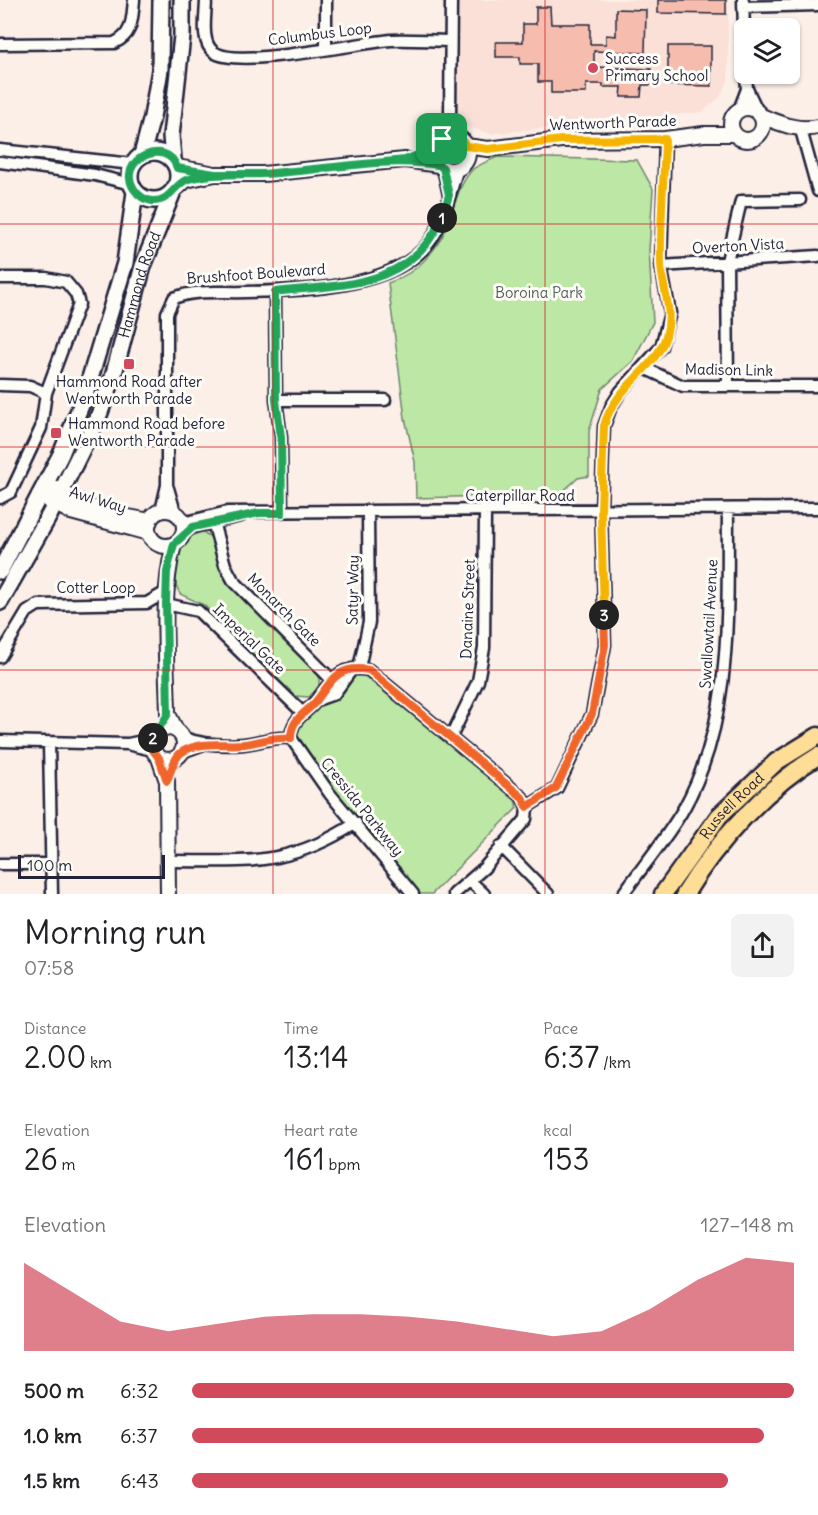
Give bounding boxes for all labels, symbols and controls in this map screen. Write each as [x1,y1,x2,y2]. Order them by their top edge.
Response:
street label: Columbus Loop [267,18,373,49]
map controls [734,18,800,84]
button: layers [734,18,800,84]
place label: Success Primary School [605,49,708,85]
marker: Success Primary School [586,61,600,75]
street label: Wentworth Parade [549,111,677,134]
pin [416,113,467,164]
icon: arrive [425,122,458,155]
pin: 1 [427,203,457,233]
text: 1 [439,208,445,228]
street label: Hammond Road [114,229,165,340]
street label: Overton Vista [692,234,785,257]
street label: Brushfoot Boulevard [186,259,326,288]
park label: Boroina Park [495,283,583,302]
marker: Hammond Road after Wentworth Parade [122,357,136,371]
street label: Madison Link [685,359,774,380]
place label: Hammond Road after Wentworth Parade [56,372,202,408]
place label: Hammond Road before Wentworth Parade [68,414,225,450]
marker: Hammond Road before Wentworth Parade [49,426,63,440]
street label: Awl Way [67,482,129,517]
street label: Caterpillar Road [465,486,575,505]
street label: Satyr Way [342,555,363,625]
street label: Danaine Street [456,559,479,659]
street label: Swallowtail Avenue [696,559,721,689]
street label: Monarch Gate [244,569,325,650]
street label: Cotter Loop [56,578,136,597]
street label: Imperial Gate [209,599,290,678]
pin: 3 [589,600,619,630]
text: 3 [599,605,609,625]
pin: 2 [138,723,168,753]
text: 2 [149,728,157,748]
street label: Cressida Parkway [317,754,408,860]
street label: Russell Road [695,768,768,843]
scale bar [18,852,165,880]
text: 100 m [27,855,72,875]
text: Morning run [24,911,206,953]
button: share [731,914,794,977]
text: 07:58 [24,955,74,980]
text: Distance [24,1018,86,1038]
text: Time [284,1018,318,1038]
text: Pace [543,1018,578,1038]
text: 2.00 [24,1038,86,1076]
text: 13:14 [284,1038,349,1076]
text: 6:37 [543,1038,599,1076]
text: km [86,1052,112,1072]
text: /km [599,1052,631,1072]
text: Elevation [24,1120,90,1140]
text: Heart rate [284,1120,358,1140]
text: kcal [543,1120,572,1140]
text: 26 [24,1140,58,1178]
text: 161 [284,1140,325,1178]
text: 153 [543,1140,590,1178]
text: m [58,1154,76,1174]
text: bpm [325,1154,361,1174]
text: Elevation [24,1212,106,1237]
text: 127–148 m [701,1212,794,1237]
text: 500 m [24,1378,84,1403]
text: 6:32 [120,1378,158,1403]
text: 1.0 km [24,1423,82,1448]
text: 6:37 [120,1423,157,1448]
text: 1.5 km [24,1468,80,1493]
text: 6:43 [120,1468,159,1493]

